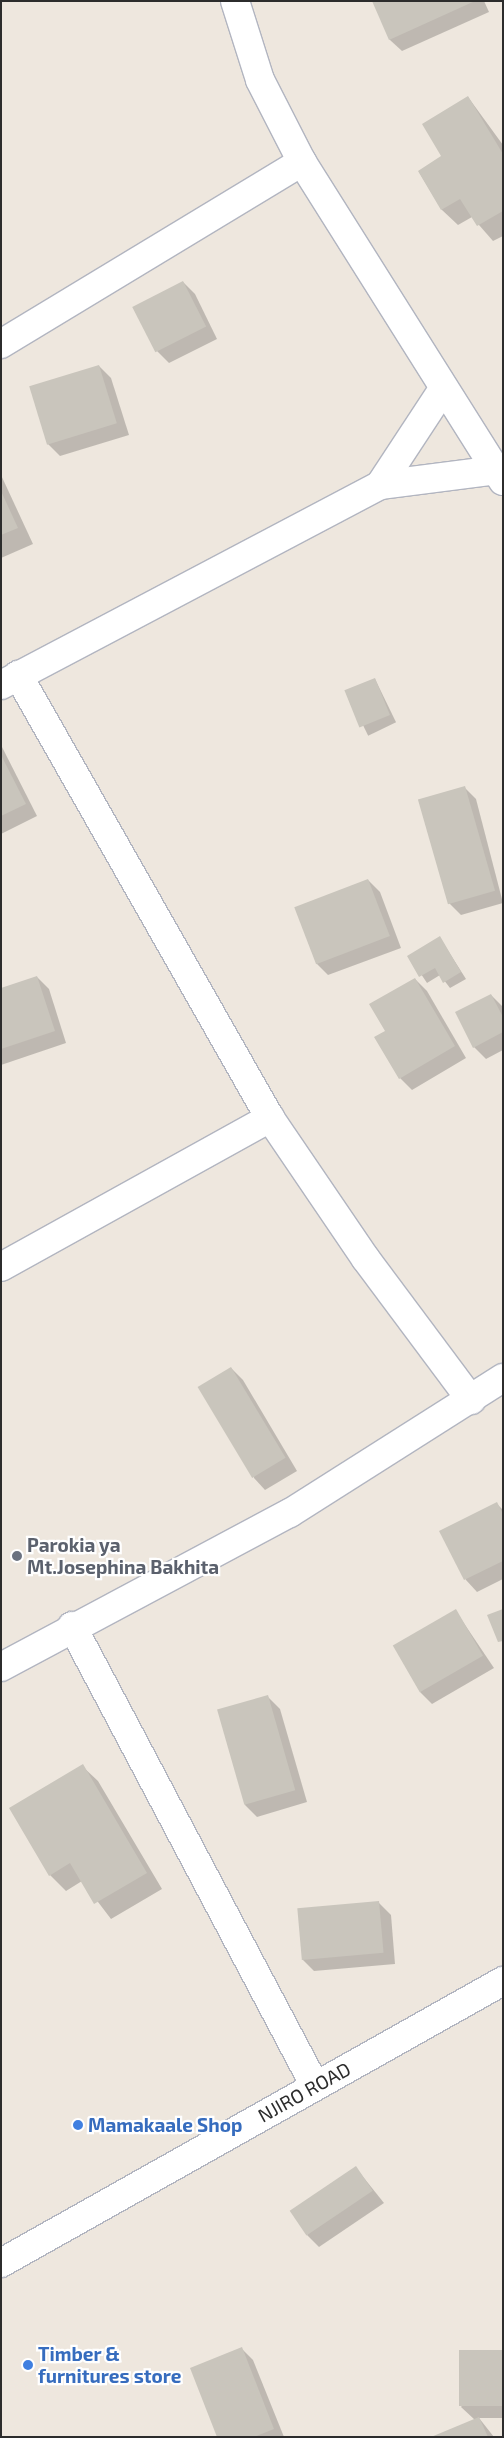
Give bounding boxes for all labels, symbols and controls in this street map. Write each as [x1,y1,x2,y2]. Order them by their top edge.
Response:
place label: Parokia ya Mt.Josephina Bakhita [27,1534,219,1578]
marker: Parokia ya Mt.Josephina Bakhita [11,1550,23,1562]
street label: NJIRO ROAD [254,2057,354,2127]
place label: Mamakaale Shop [88,2114,242,2136]
marker: Mamakaale Shop [72,2119,84,2131]
place label: Timber & furnitures store [38,2343,181,2387]
marker: Timber & furnitures store [22,2359,34,2371]

